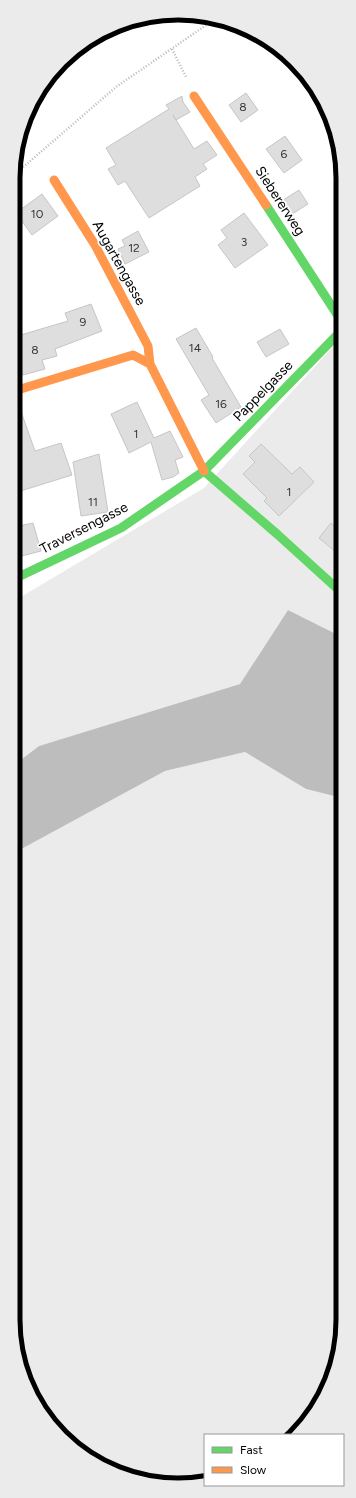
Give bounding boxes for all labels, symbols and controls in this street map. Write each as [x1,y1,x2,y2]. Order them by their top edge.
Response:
house number: 8 [239,100,247,114]
house number: 6 [281,147,288,161]
street label: Siebererweg [251,163,309,239]
house number: 10 [31,207,44,221]
street label: Augartengasse [89,218,149,309]
house number: 3 [241,235,247,249]
house number: 12 [128,241,140,255]
house number: 9 [80,315,87,329]
house number: 14 [189,341,202,355]
house number: 8 [31,343,39,357]
street label: Pappelgasse [230,357,297,425]
house number: 16 [215,397,227,411]
house number: 1 [134,427,138,441]
house number: 1 [287,485,291,499]
house number: 11 [88,495,98,509]
street label: Traversengasse [37,498,131,557]
legend [204,1434,344,1486]
text: Fast [240,1443,263,1457]
text: Slow [240,1463,267,1477]

